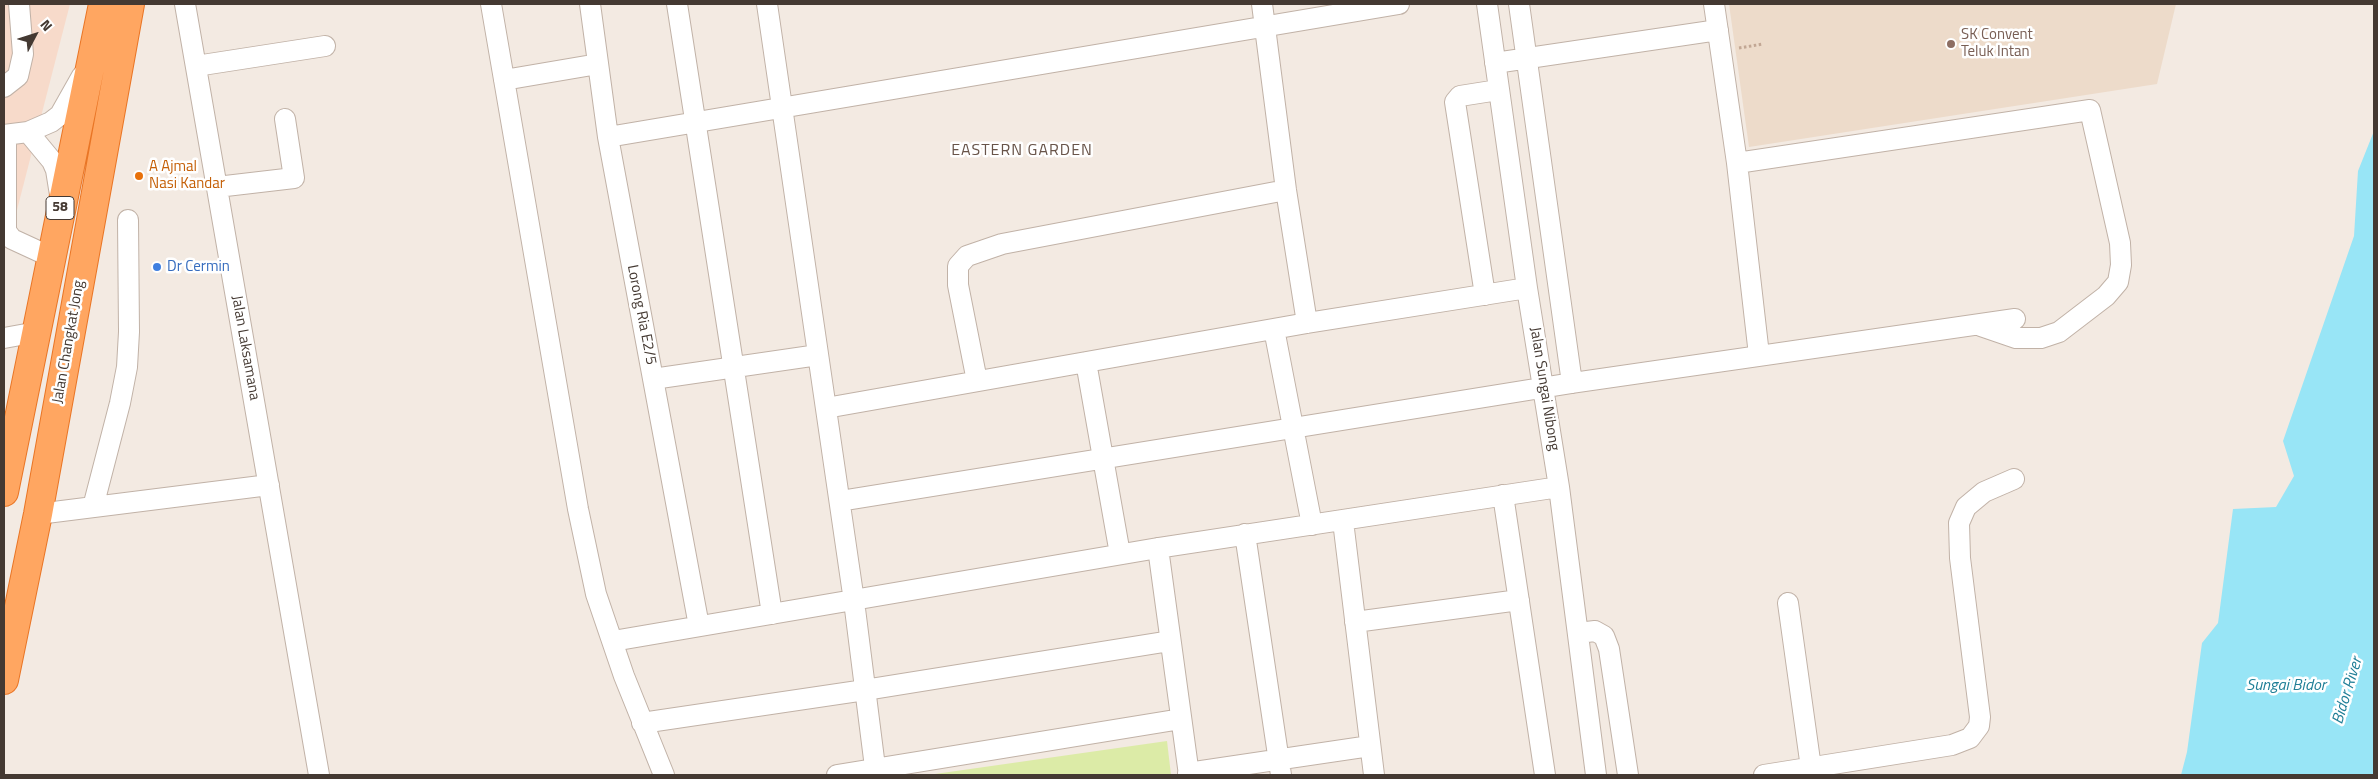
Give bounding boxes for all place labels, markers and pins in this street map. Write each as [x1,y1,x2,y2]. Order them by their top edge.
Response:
place label: SK Convent Teluk Intan [1961,26,2033,61]
marker: SK Convent Teluk Intan [1945,38,1957,50]
place label: A Ajmal Nasi Kandar [149,158,225,193]
marker: A Ajmal Nasi Kandar [133,170,145,182]
place label: Dr Cermin [167,258,230,276]
marker: Dr Cermin [151,261,163,273]

